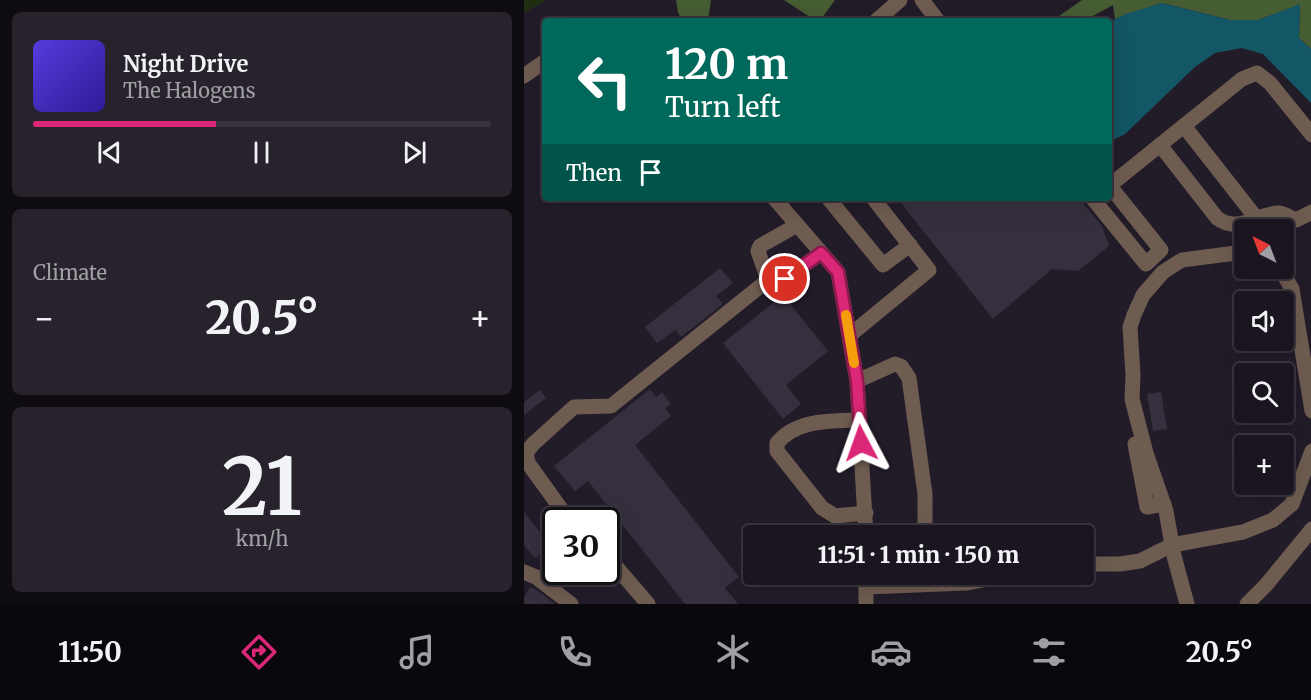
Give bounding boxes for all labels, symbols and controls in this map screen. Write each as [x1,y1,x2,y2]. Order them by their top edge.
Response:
text: 120 m [665,38,788,90]
icon: left [566,42,644,120]
text: Night Drive [123,50,248,78]
text: The Halogens [123,78,255,103]
text: Turn left [665,90,780,124]
icon: previous [93,136,126,169]
icon: pause [245,136,278,169]
icon: next [398,136,431,169]
icon: arrive [634,156,667,189]
text: Then [566,159,622,187]
north arrow [1234,219,1294,279]
map controls [1234,219,1294,495]
pin [759,253,810,304]
text: Climate [33,260,107,285]
icon: arrive [768,262,801,295]
text: 20.5° [205,290,319,346]
button: sound [1234,291,1294,351]
text: − [33,298,55,339]
text: + [469,298,491,339]
button: search [1234,363,1294,423]
position arrow [829,411,893,475]
button: + [1234,435,1294,495]
text: 21 [222,438,302,536]
speed limit sign: 30 [542,507,620,585]
text: km/h [236,526,288,551]
text: 11:51 · 1 min · 150 m [818,541,1019,569]
icon: directions [238,631,280,673]
icon: music [396,631,438,673]
icon: phone [554,631,596,673]
icon: climate [712,631,754,673]
icon: car [870,631,912,673]
icon: filters [1028,631,1070,673]
text: 11:50 [58,635,122,669]
text: 20.5° [1186,635,1253,669]

